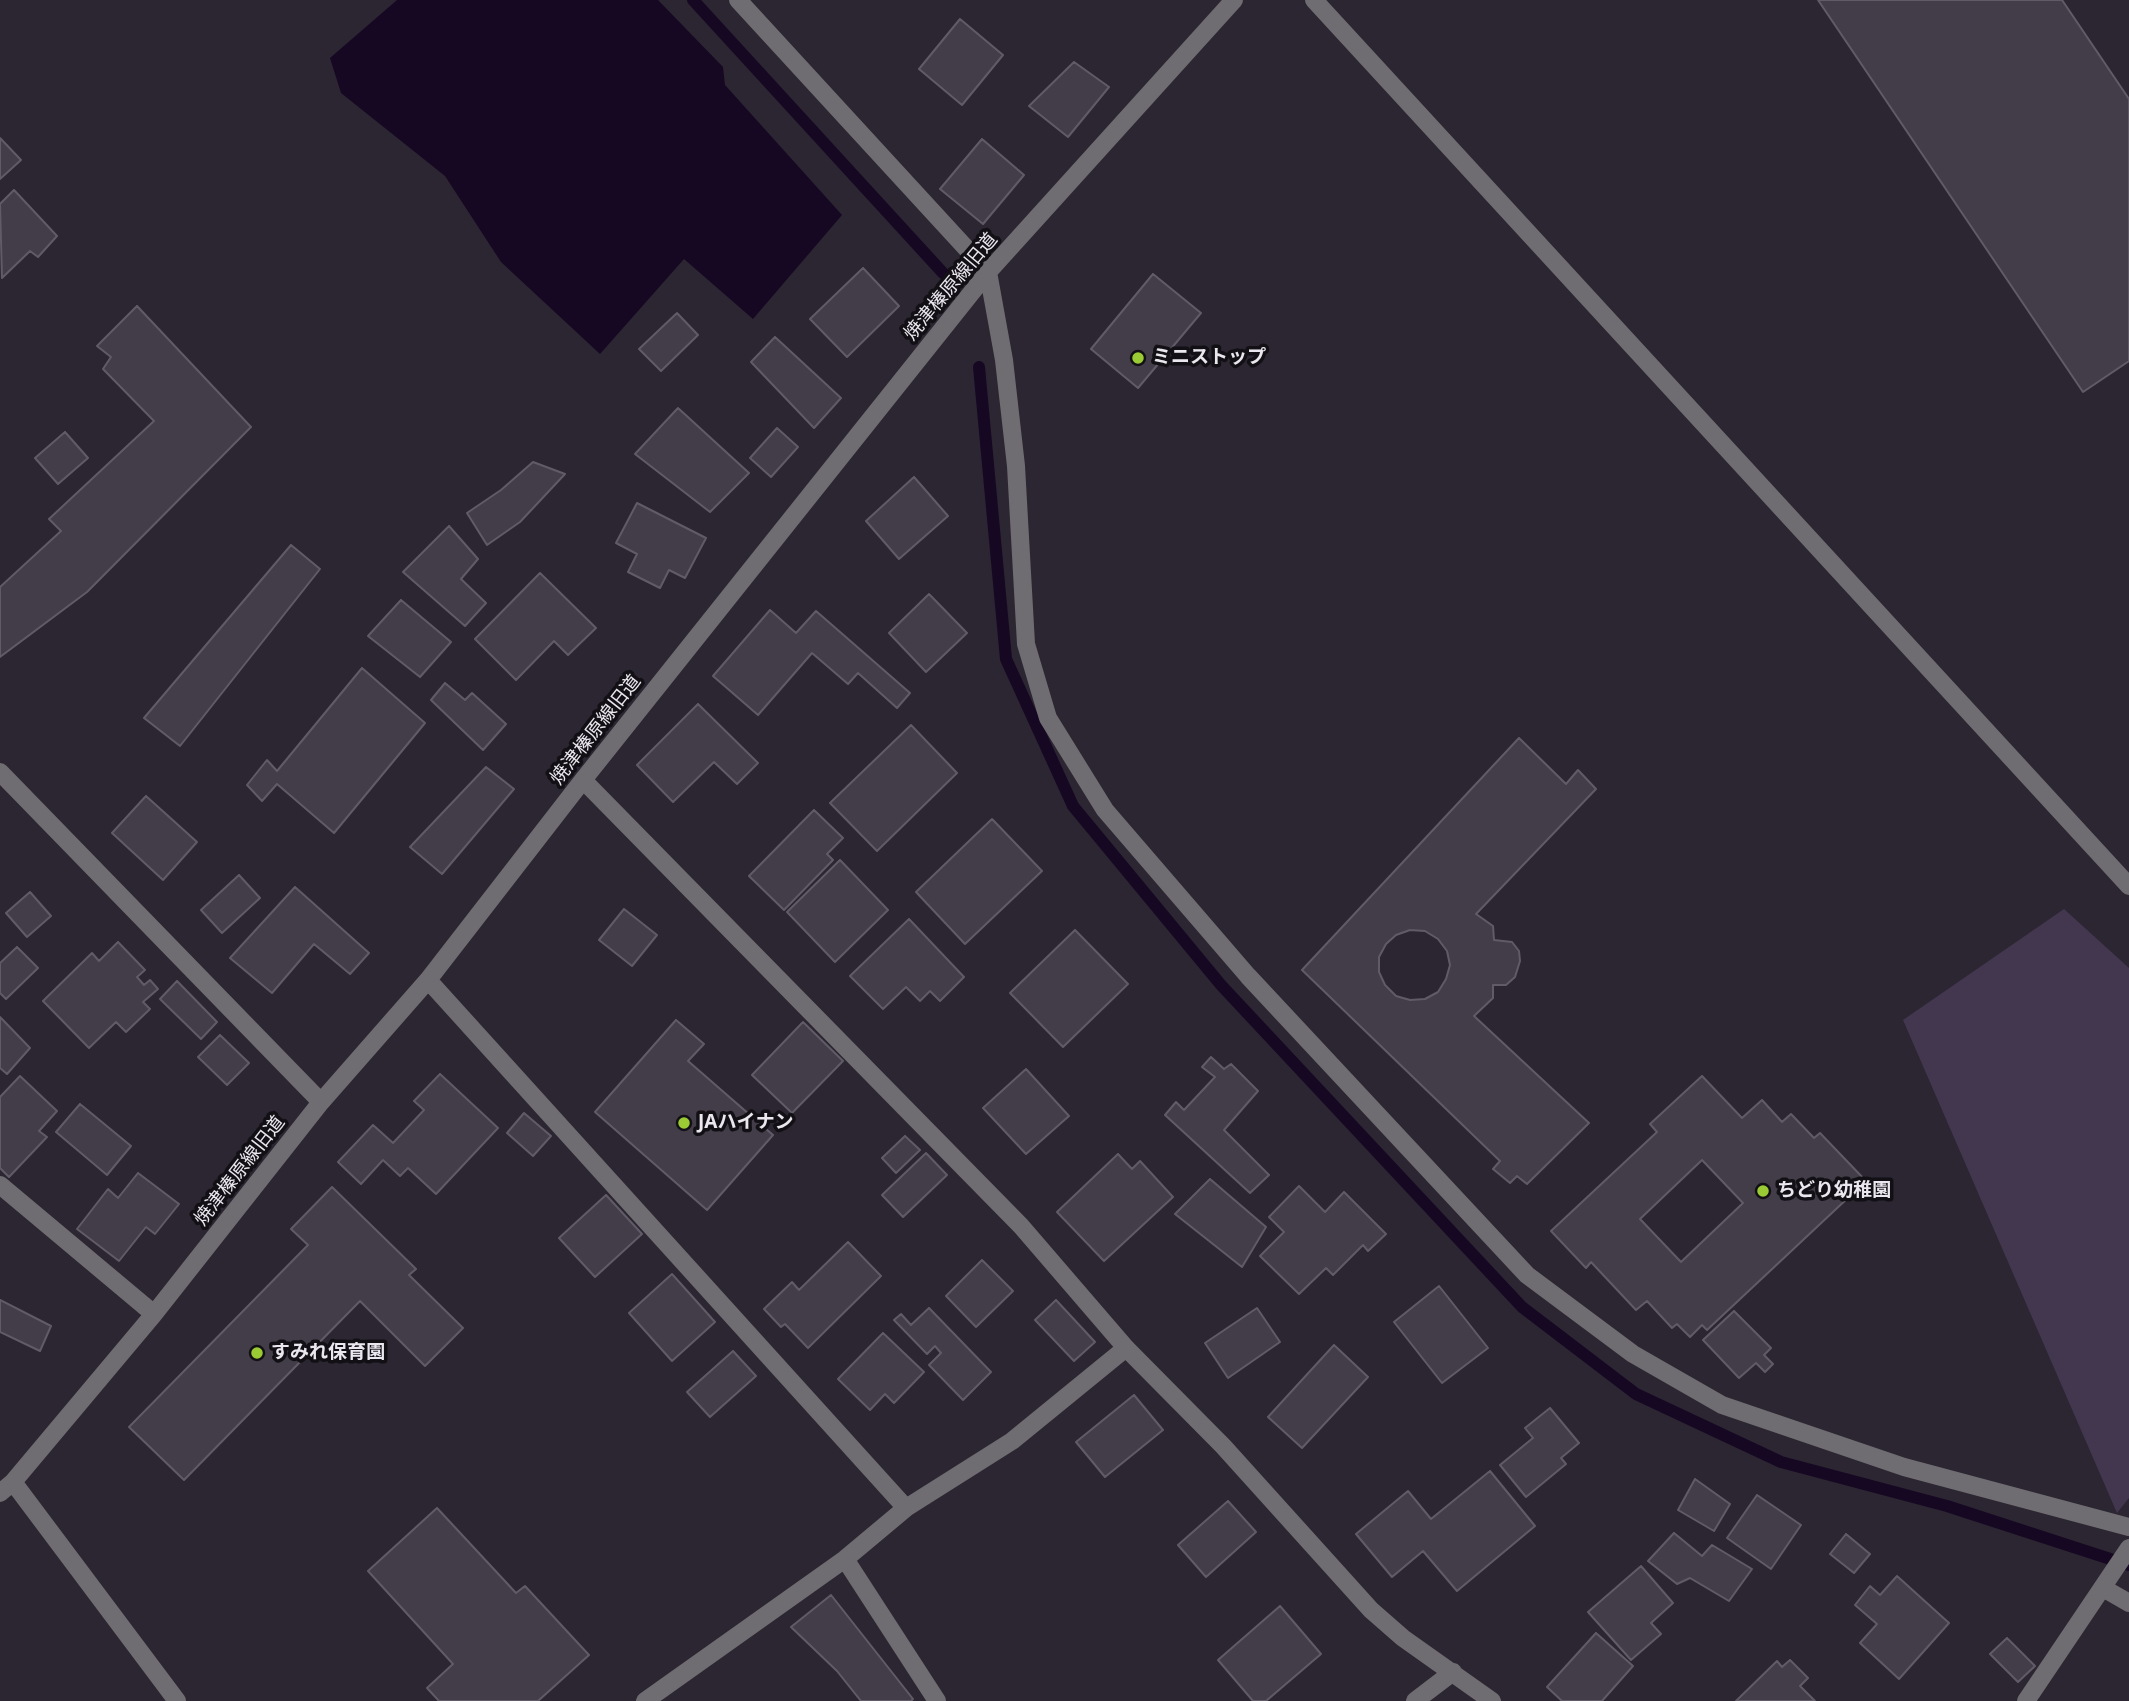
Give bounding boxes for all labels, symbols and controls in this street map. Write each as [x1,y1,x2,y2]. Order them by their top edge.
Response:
street label: 焼津榛原線旧道 [900,229,1002,345]
place label: ミニストップ [1152,347,1266,369]
marker: ミニストップ [1130,350,1146,366]
street label: 焼津榛原線旧道 [546,671,646,789]
street label: 焼津榛原線旧道 [190,1112,290,1230]
place label: JAハイナン [698,1112,793,1134]
marker: JAハイナン [676,1115,692,1131]
place label: ちどり幼稚園 [1777,1180,1891,1202]
marker: ちどり幼稚園 [1755,1183,1771,1199]
place label: すみれ保育園 [271,1342,385,1364]
marker: すみれ保育園 [249,1345,265,1361]

